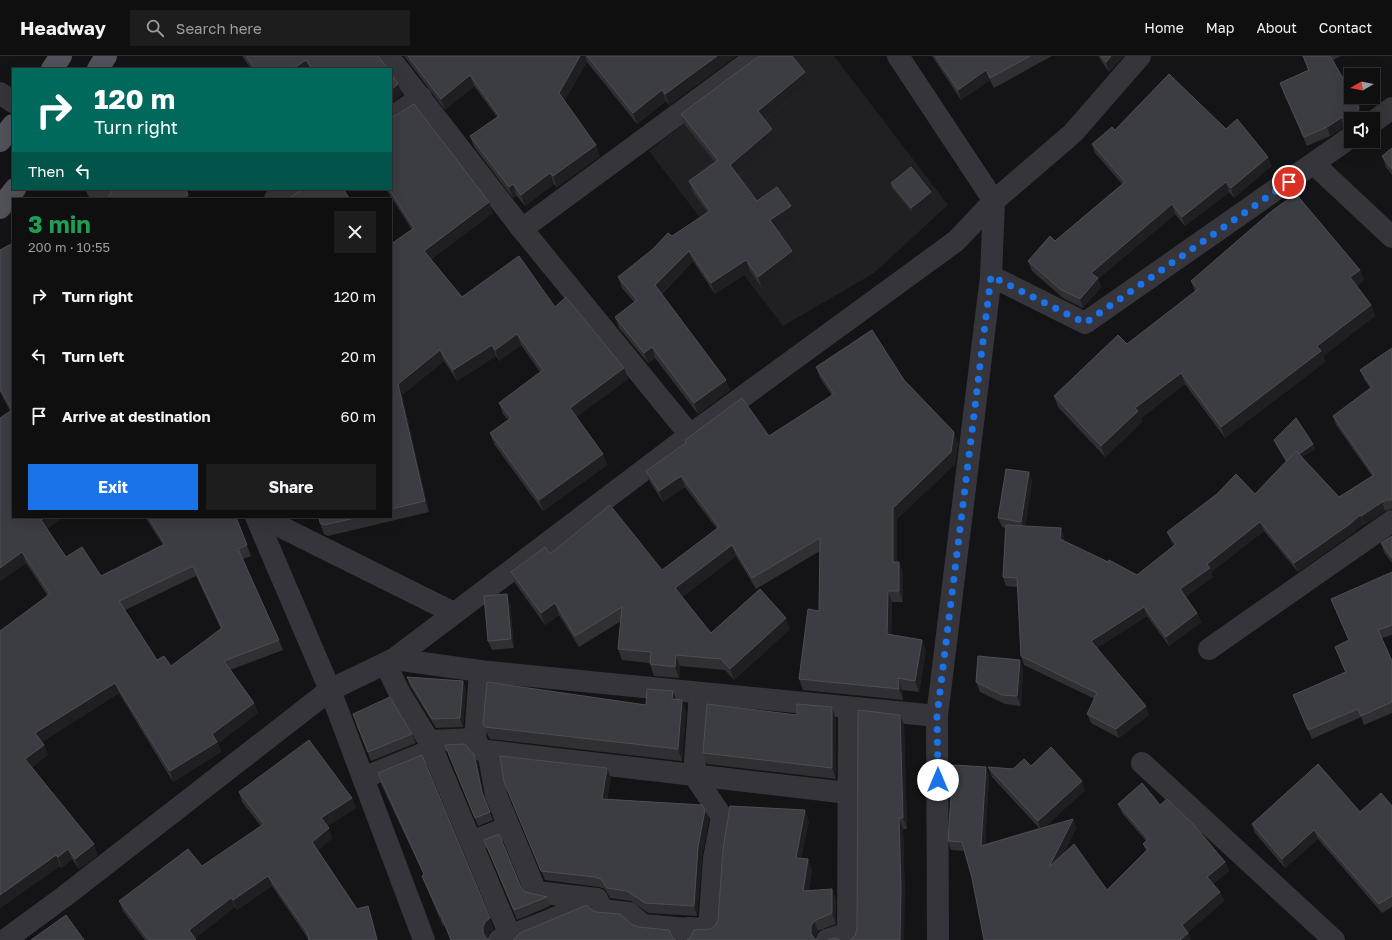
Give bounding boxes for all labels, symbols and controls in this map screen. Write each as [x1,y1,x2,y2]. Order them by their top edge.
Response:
search box [130,10,410,46]
text: Headway [20,16,106,39]
icon: search [144,17,166,39]
text: Search here [176,19,262,37]
text: Home [1144,19,1184,36]
text: Map [1206,19,1234,36]
text: About [1256,19,1297,36]
text: Contact [1319,19,1372,36]
north arrow [1344,68,1380,104]
map controls [1344,68,1380,148]
text: 120 m [94,82,175,115]
icon: right [28,84,80,136]
button: sound [1344,112,1380,148]
text: Turn right [94,116,178,138]
icon: left [72,160,94,182]
text: Then [28,162,64,180]
pin [1272,165,1306,199]
icon: arrive [1278,171,1300,193]
text: 3 min [28,209,91,238]
button: close [334,211,376,253]
text: 200 m · 10:55 [28,239,110,255]
icon: right [28,285,50,307]
text: Turn right [62,287,133,305]
text: 120 m [334,287,376,305]
icon: left [28,345,50,367]
text: Turn left [62,347,124,365]
text: 20 m [341,347,376,365]
icon: arrive [28,405,50,427]
text: Arrive at destination [62,407,211,425]
text: 60 m [341,407,376,425]
button: Exit [28,464,198,510]
button: Share [206,464,376,510]
position arrow [917,759,959,801]

